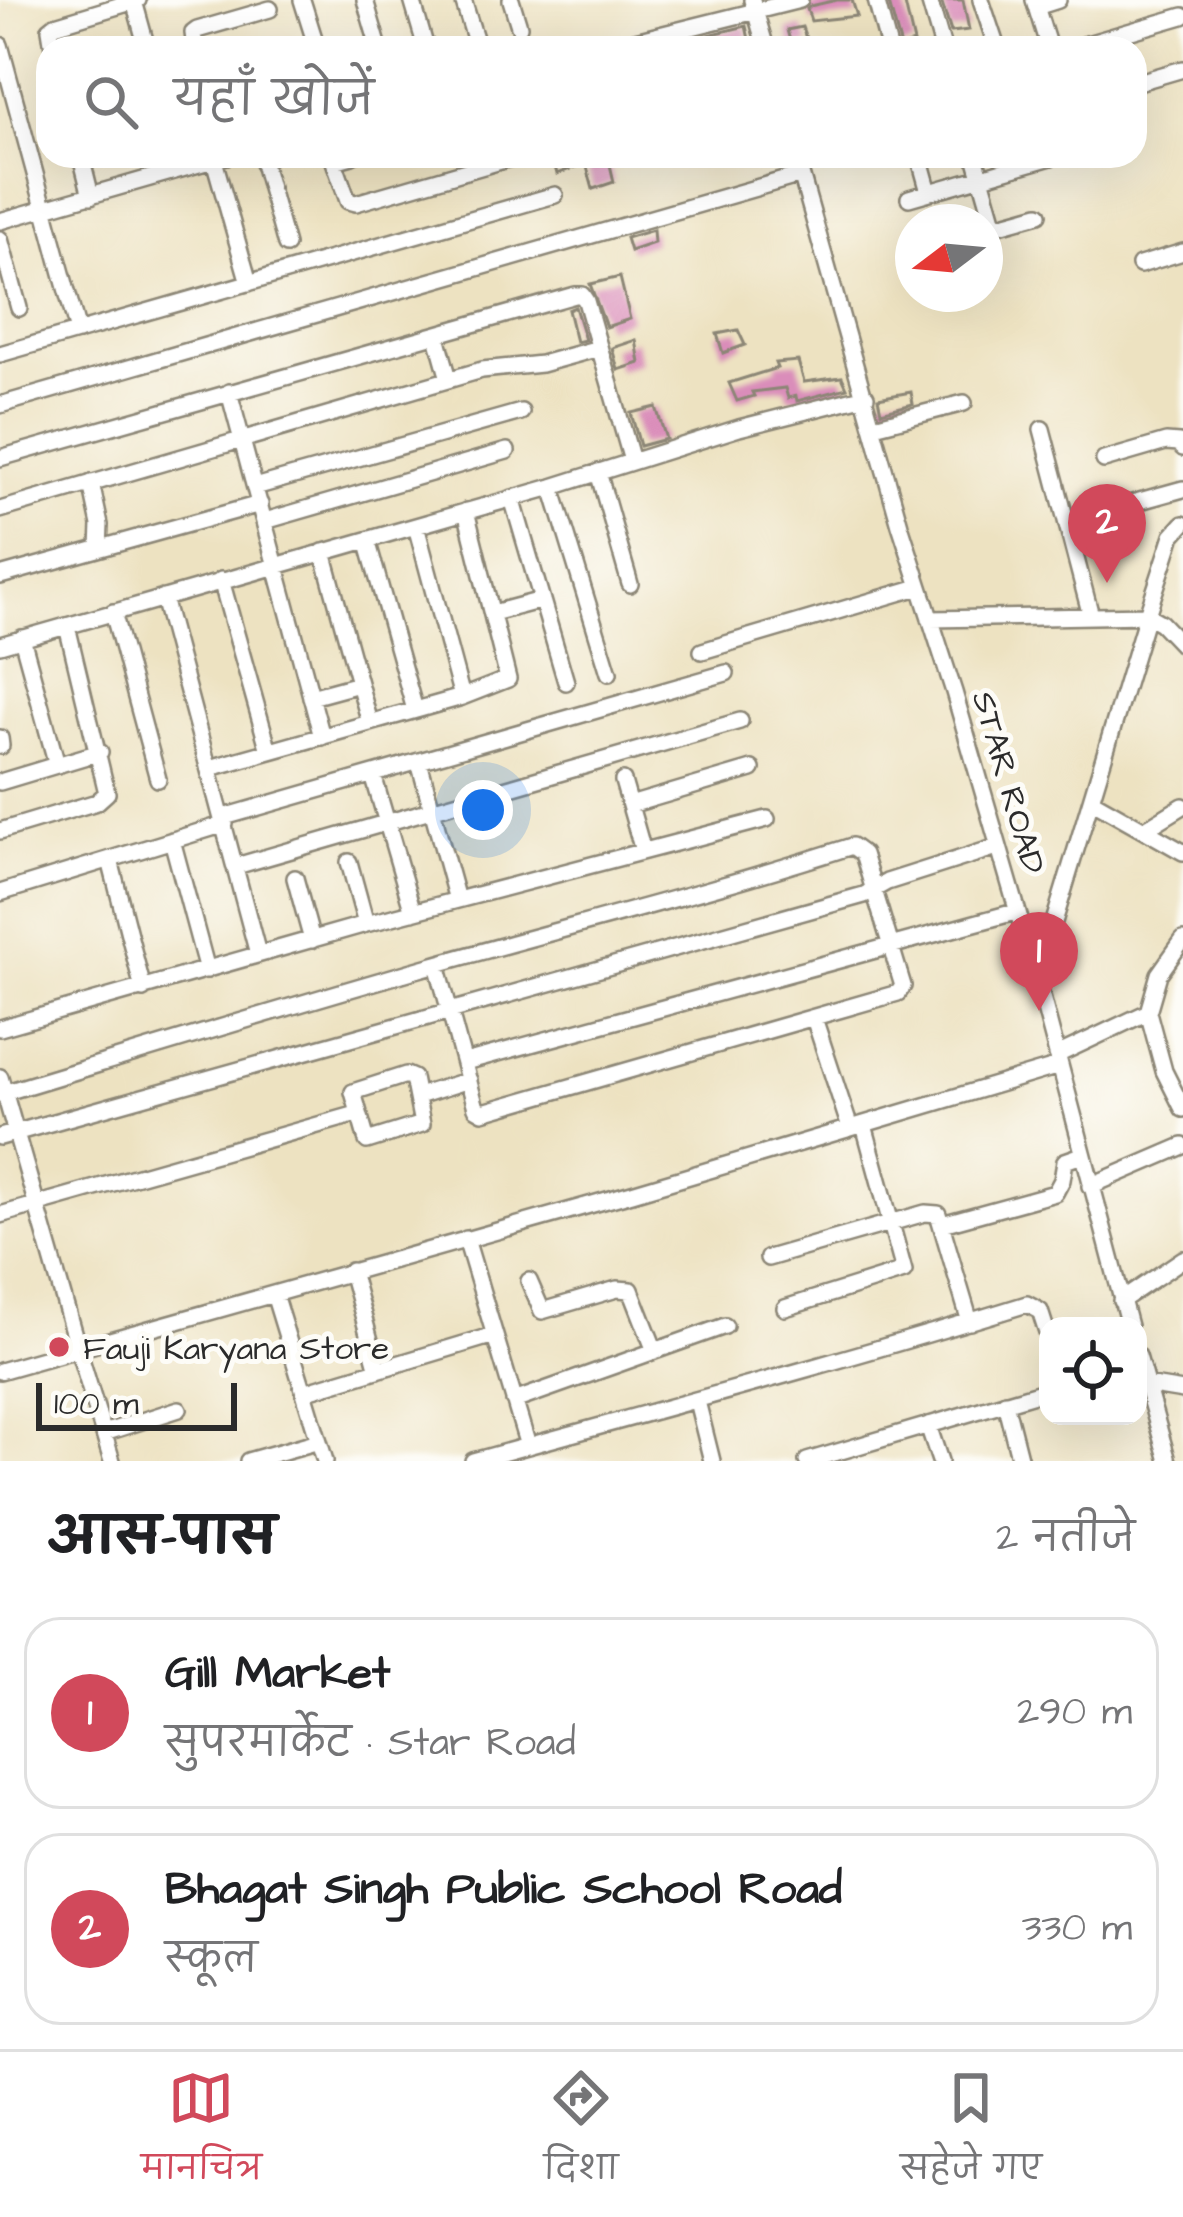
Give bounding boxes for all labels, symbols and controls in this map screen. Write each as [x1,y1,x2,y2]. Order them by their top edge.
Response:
search box [36,36,1147,168]
icon: search [78,69,144,135]
text: यहाँ खोजें [174,70,374,132]
north arrow [895,204,1003,312]
pin: 2 [1068,484,1146,583]
street label: STAR ROAD [960,686,1056,879]
your location [453,780,513,840]
pin: 1 [1000,912,1078,1011]
map controls [1039,1317,1147,1425]
button: locate [1039,1317,1147,1425]
place label: Fauji Karyana Store [83,1326,389,1373]
marker: Fauji Karyana Store [46,1334,72,1360]
scale bar [36,1377,237,1430]
text: 100 m [54,1381,139,1427]
text: आस-पास [48,1503,276,1574]
text: 2 नतीजे [996,1512,1135,1566]
text: Gill Market [165,1643,390,1705]
text: 1 [88,1686,93,1740]
text: 290 m [1017,1686,1132,1740]
text: सुपरमार्केट · Star Road [165,1717,576,1771]
text: Bhagat Singh Public School Road [165,1859,842,1921]
text: 2 [79,1902,101,1956]
text: 330 m [1022,1902,1132,1956]
text: स्कूल [165,1933,258,1987]
tab: मानचित्र [141,2065,262,2204]
tab: दिशा [544,2065,619,2204]
tab: सहेजे गए [900,2065,1042,2204]

